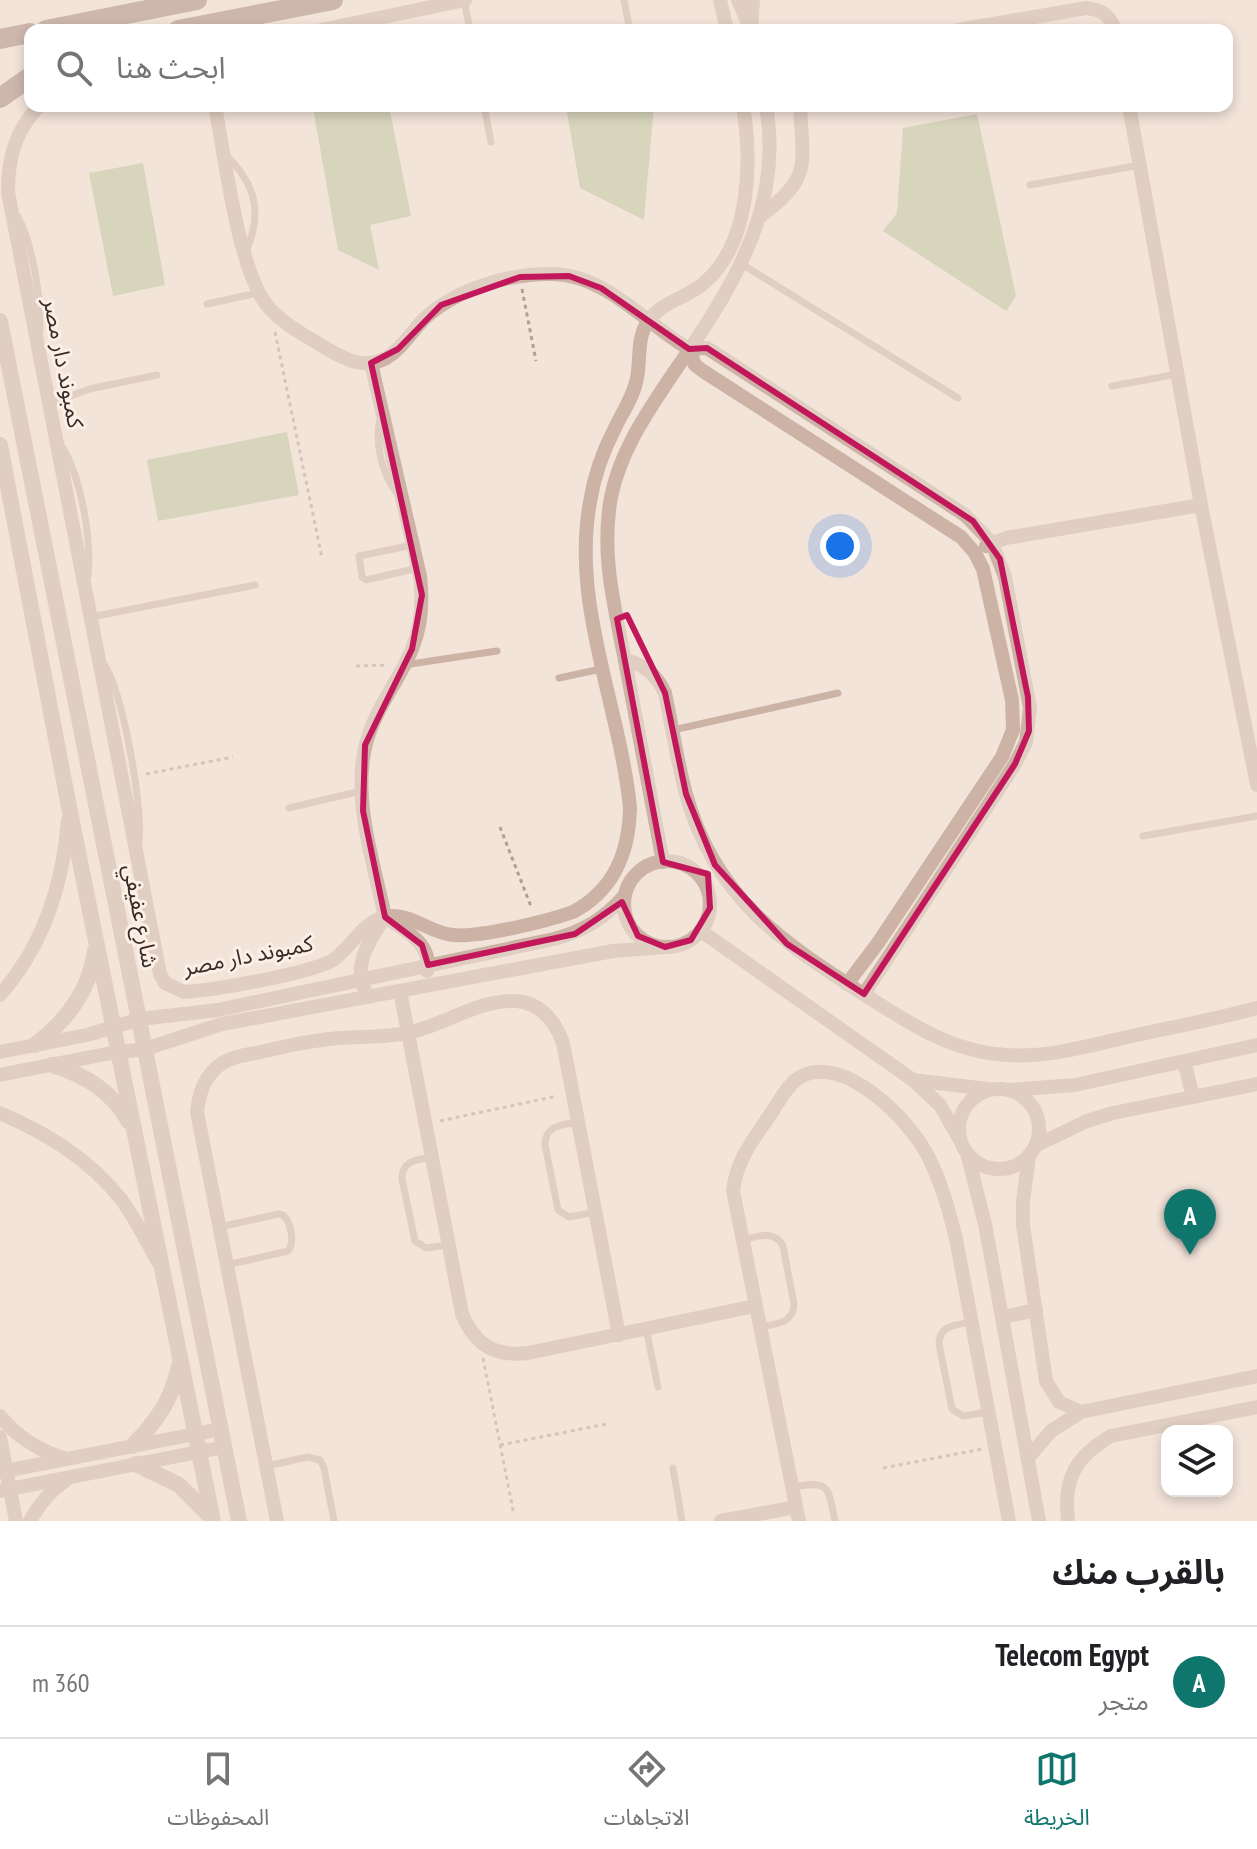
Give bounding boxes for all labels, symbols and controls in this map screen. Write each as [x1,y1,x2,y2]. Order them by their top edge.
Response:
search box [24,24,1233,112]
icon: search [52,46,96,90]
text: ابحث هنا [116,47,226,86]
street label: كمبوند دار مصر [38,295,90,431]
your location [820,526,860,566]
street label: شارع عفيفي [114,862,165,971]
street label: كمبوند دار مصر [180,929,316,981]
pin: A [1164,1189,1216,1255]
map controls [1161,1425,1233,1497]
button: layers [1161,1425,1233,1497]
text: بالقرب منك [1052,1549,1225,1593]
text: Telecom Egypt [995,1635,1149,1674]
text: 360 m [32,1666,90,1699]
text: A [1192,1666,1206,1699]
text: متجر [1099,1684,1149,1717]
tab: المحفوظات [167,1747,269,1841]
tab: الاتجاهات [604,1747,690,1841]
tab: الخريطة [1024,1747,1090,1841]

